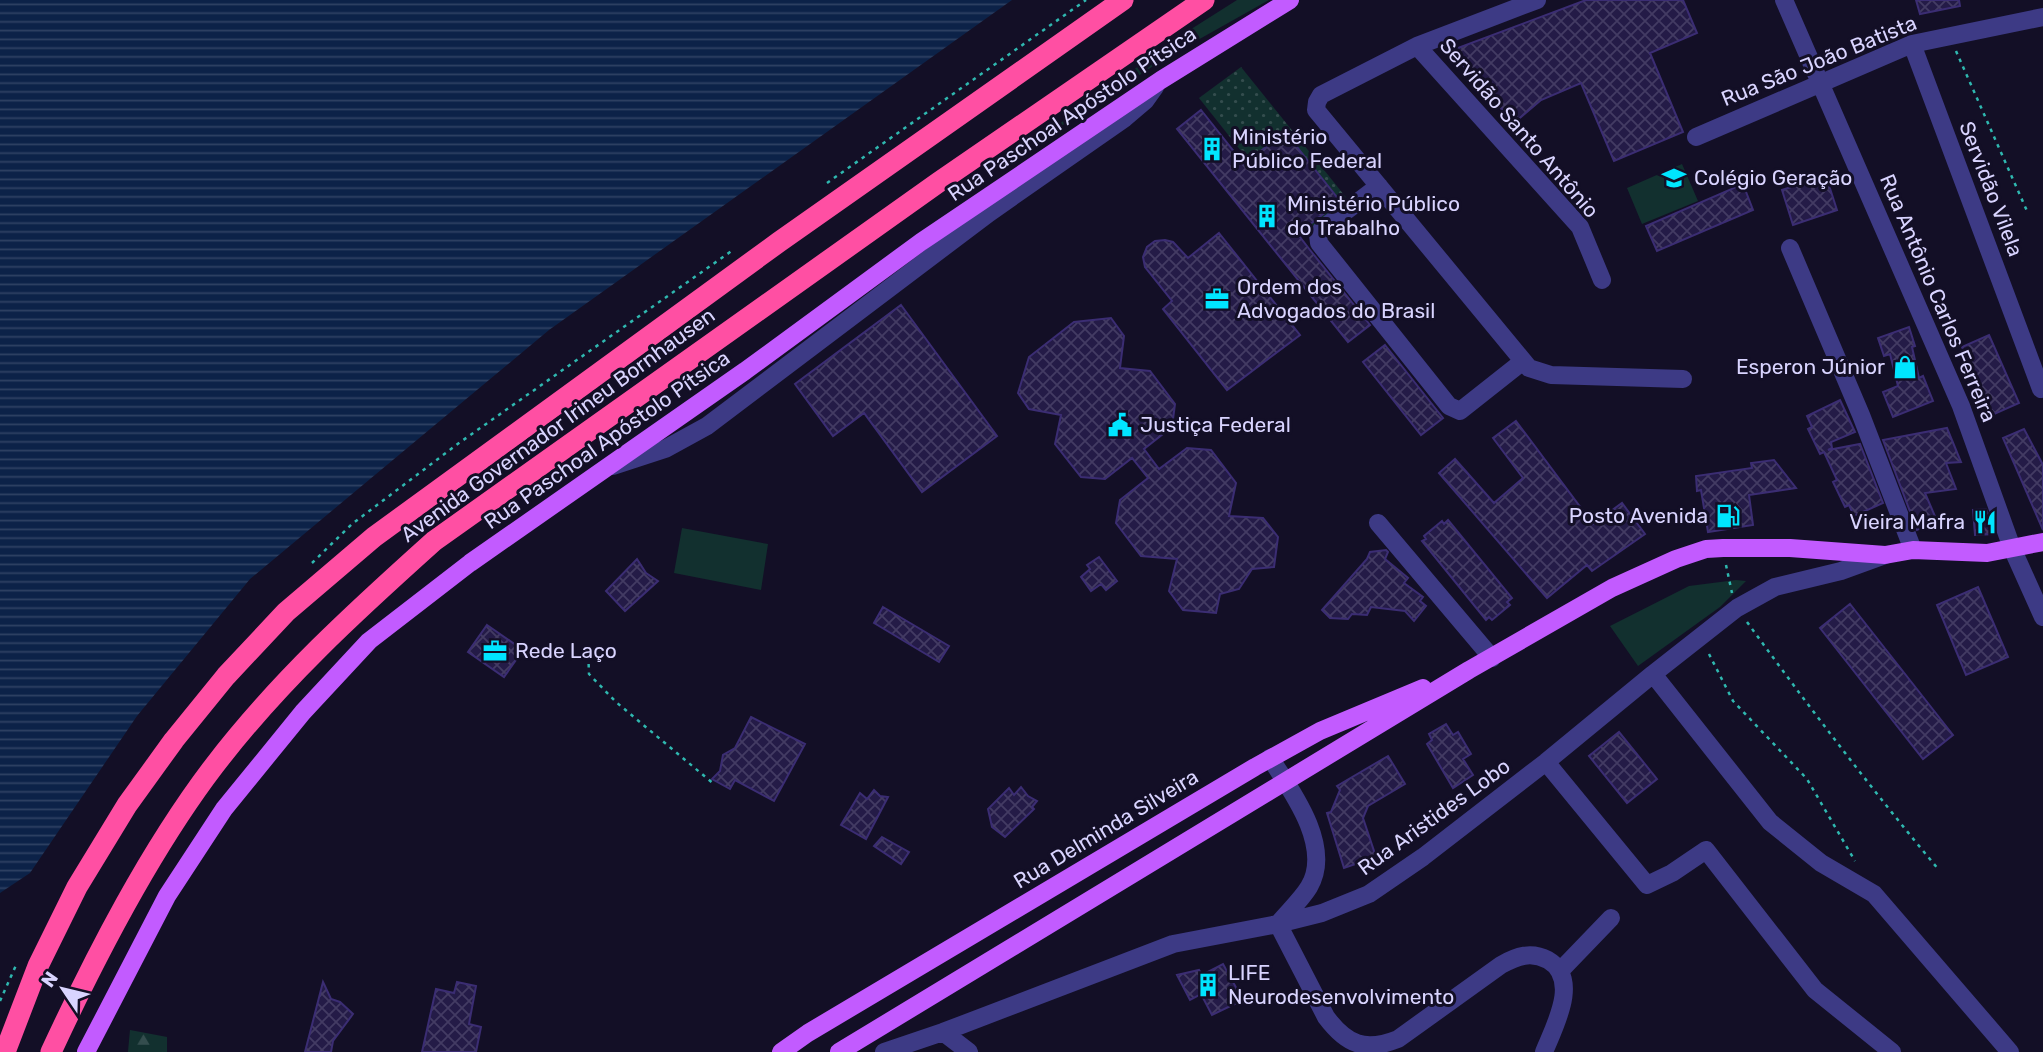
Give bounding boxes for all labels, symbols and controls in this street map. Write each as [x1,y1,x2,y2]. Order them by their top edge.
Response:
street label: Rua São João Batista [1717,10,1920,111]
street label: Rua Paschoal Apóstolo Pítsica [943,21,1201,206]
street label: Servidão Santo Antônio [1435,33,1604,223]
street label: Servidão Vilela [1954,118,2029,260]
place label: Ministério Público Federal [1232,124,1382,173]
building icon: Ministério Público Federal [1198,135,1226,163]
school or university icon: Colégio Geração [1660,164,1688,192]
place label: Colégio Geração [1694,165,1852,190]
street label: Rua Antônio Carlos Ferreira [1875,170,2002,426]
place label: Ministério Público do Trabalho [1287,191,1460,240]
building icon: Ministério Público do Trabalho [1253,202,1281,230]
place label: Ordem dos Advogados do Brasil [1237,274,1435,323]
office icon: Ordem dos Advogados do Brasil [1203,285,1231,313]
street label: Avenida Governador Irineu Bornhausen [396,302,720,547]
street label: Rua Paschoal Apóstolo Pítsica [479,345,734,534]
shop icon: Esperon Júnior [1891,353,1919,381]
place label: Esperon Júnior [1736,354,1885,379]
public building icon: Justiça Federal [1106,411,1134,439]
place label: Justiça Federal [1140,412,1291,437]
fuel station icon: Posto Avenida [1714,502,1742,530]
place label: Posto Avenida [1569,503,1708,528]
restaurant icon: Vieira Mafra [1971,508,1999,536]
place label: Vieira Mafra [1849,509,1965,534]
office icon: Rede Laço [481,637,509,665]
place label: Rede Laço [515,638,617,663]
street label: Rua Aristides Lobo [1353,753,1515,880]
street label: Rua Delminda Silveira [1009,764,1203,894]
north arrow [28,954,98,1024]
place label: LIFE Neurodesenvolvimento [1228,960,1454,1009]
text: N [36,967,63,992]
building icon: LIFE Neurodesenvolvimento [1194,971,1222,999]

